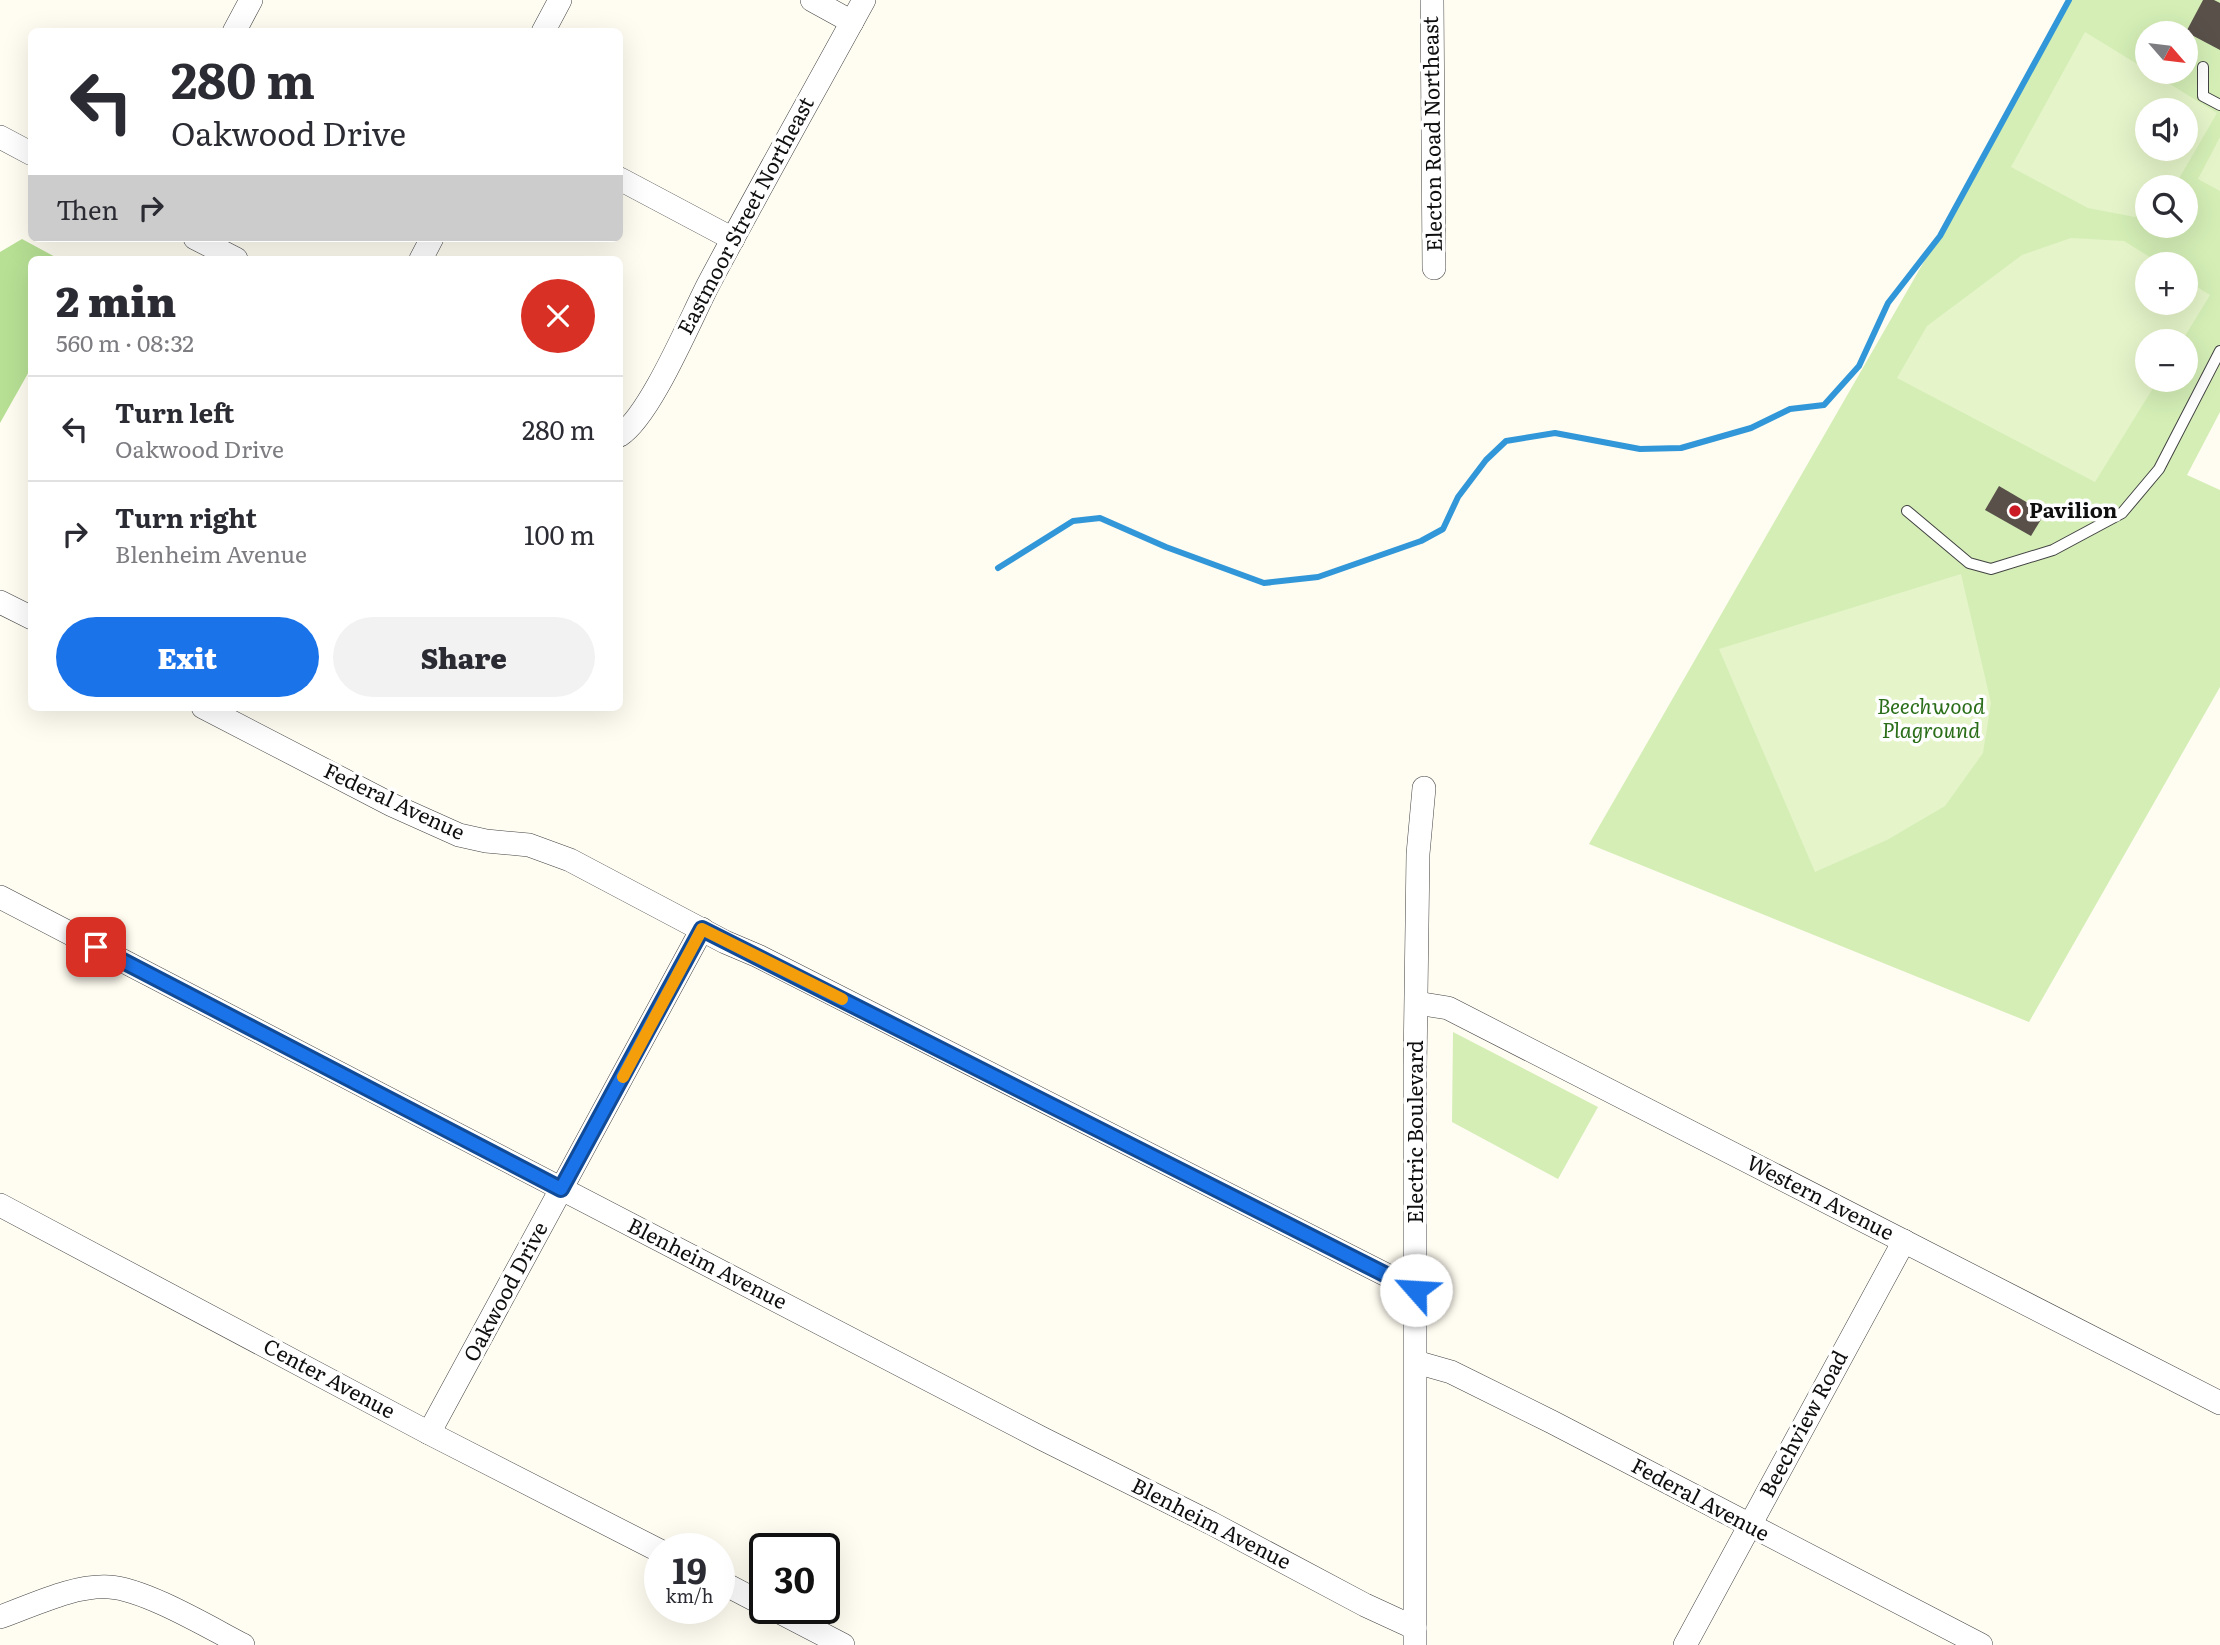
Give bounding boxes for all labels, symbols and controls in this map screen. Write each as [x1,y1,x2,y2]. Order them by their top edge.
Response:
street label: Electon Road Northeast [1413,15,1448,252]
north arrow [2135,21,2198,84]
map controls [2135,21,2198,392]
text: 280 m [171,41,315,114]
icon: left [56,56,147,147]
street label: Eastmoor Street Northeast [668,90,820,339]
button: sound [2135,98,2198,161]
text: Oakwood Drive [171,108,406,156]
button: search [2135,175,2198,238]
text: Then [56,189,118,228]
icon: right [132,189,170,227]
button: + [2135,252,2198,315]
text: 2 min [56,268,176,330]
button: close [521,279,595,353]
text: 560 m · 08:32 [56,325,194,359]
button: − [2135,329,2198,392]
text: Turn left [115,392,234,431]
text: 280 m [522,409,595,448]
icon: left [56,410,94,448]
text: Oakwood Drive [115,431,284,465]
place label: Pavilion [2029,493,2118,524]
text: Turn right [115,497,257,536]
marker: Pavilion [2007,503,2023,519]
text: 100 m [524,514,595,553]
icon: right [56,515,94,553]
text: Blenheim Avenue [115,536,307,570]
button: Exit [56,617,319,697]
button: Share [333,617,595,697]
park label: Beechwood Plaground [1877,689,1985,744]
street label: Federal Avenue [319,753,471,846]
pin [66,917,126,977]
icon: arrive [77,928,115,966]
street label: Electric Boulevard [1398,1040,1429,1224]
street label: Western Avenue [1742,1145,1900,1246]
street label: Blenheim Avenue [623,1208,793,1315]
street label: Oakwood Drive [454,1215,554,1366]
position arrow [1379,1253,1453,1327]
street label: Center Avenue [259,1329,402,1425]
street label: Beechview Road [1750,1344,1854,1502]
street label: Federal Avenue [1627,1448,1776,1547]
street label: Blenheim Avenue [1127,1468,1297,1575]
speed limit sign: 30 [749,1533,840,1624]
text: 19 [672,1543,707,1595]
text: km/h [666,1582,713,1609]

